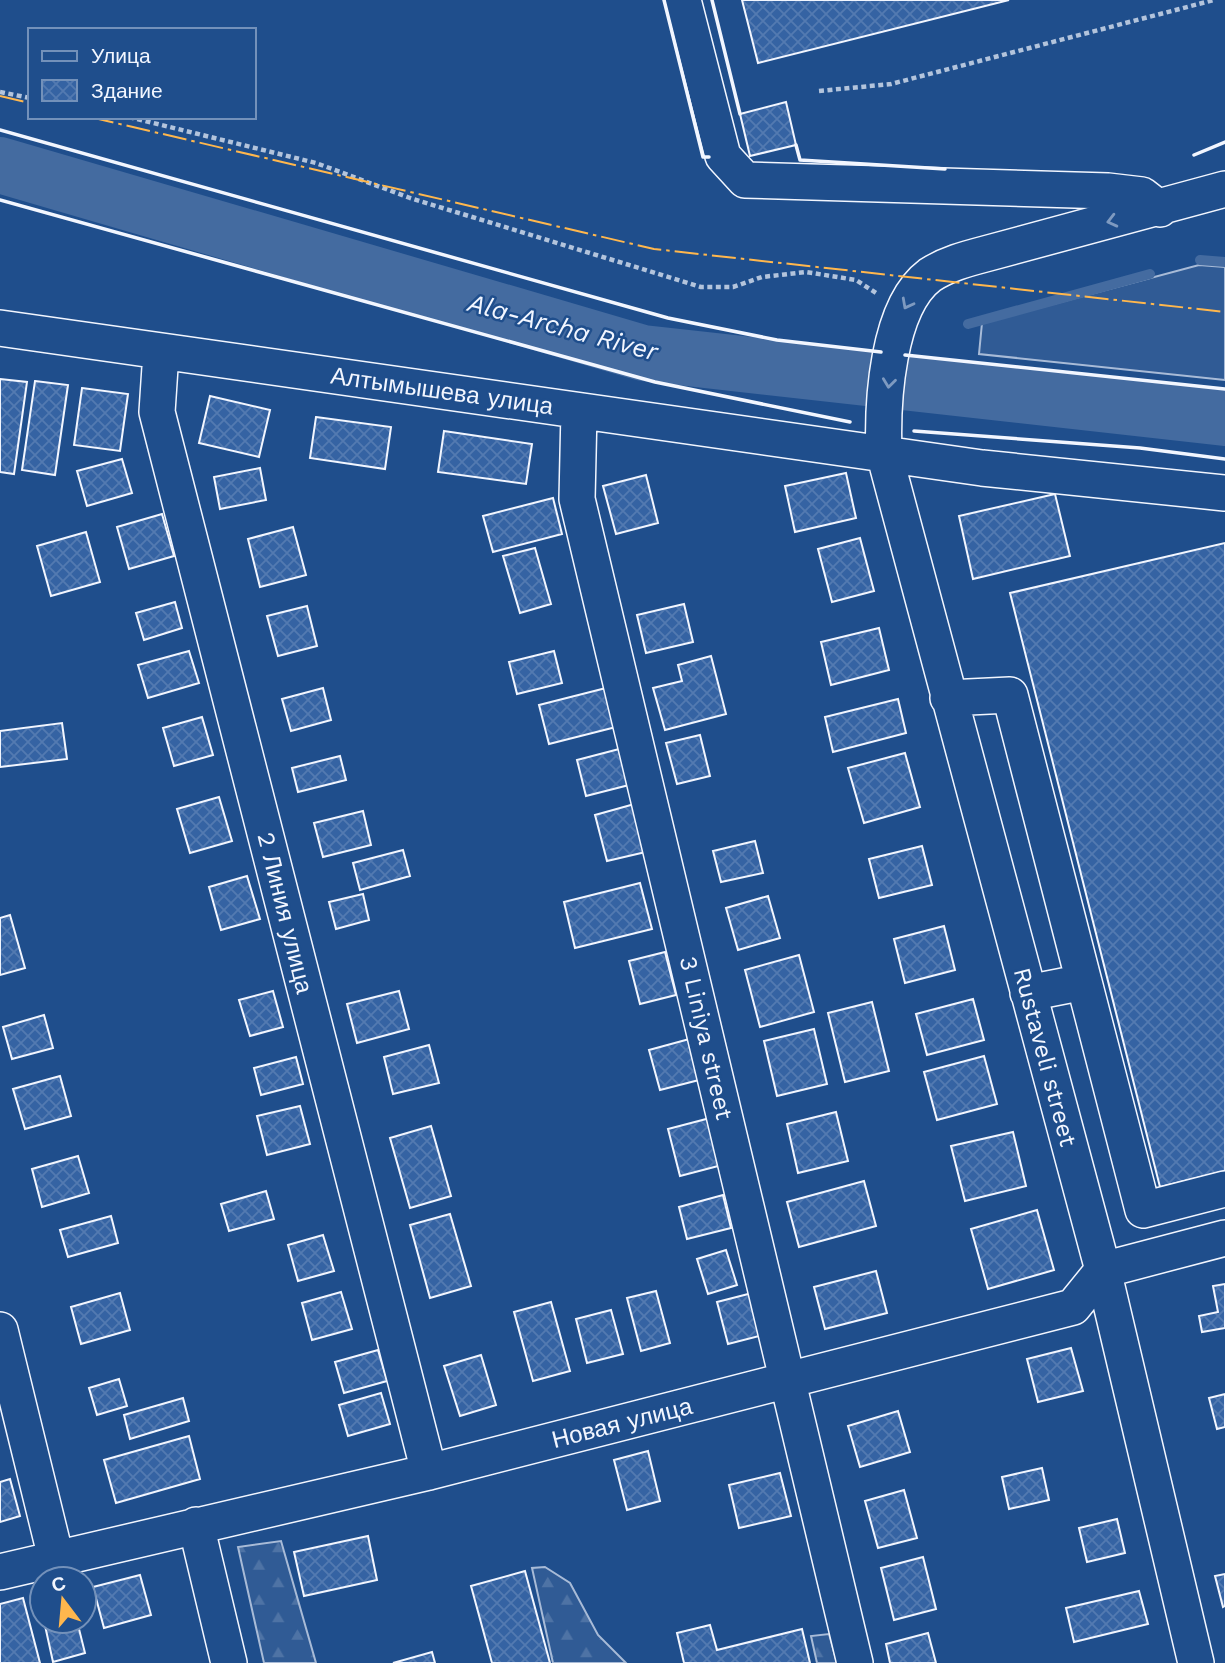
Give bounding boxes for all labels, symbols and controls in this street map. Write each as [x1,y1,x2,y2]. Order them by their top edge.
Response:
legend [28,28,256,119]
text: Улица [91,43,151,68]
text: Здание [91,78,163,103]
one-way arrow [1106,213,1118,227]
water label: Ala-Archa River [464,287,662,367]
one-way arrow [902,296,916,309]
street label: Алтымышева улица [329,362,556,421]
one-way arrow [881,378,896,389]
street label: 2 Линия улица [251,829,319,997]
street label: 3 Liniya street [674,954,738,1122]
street label: Rustaveli street [1008,964,1082,1150]
street label: Новая улица [549,1392,696,1454]
north arrow [28,1565,98,1635]
text: С [49,1571,68,1597]

